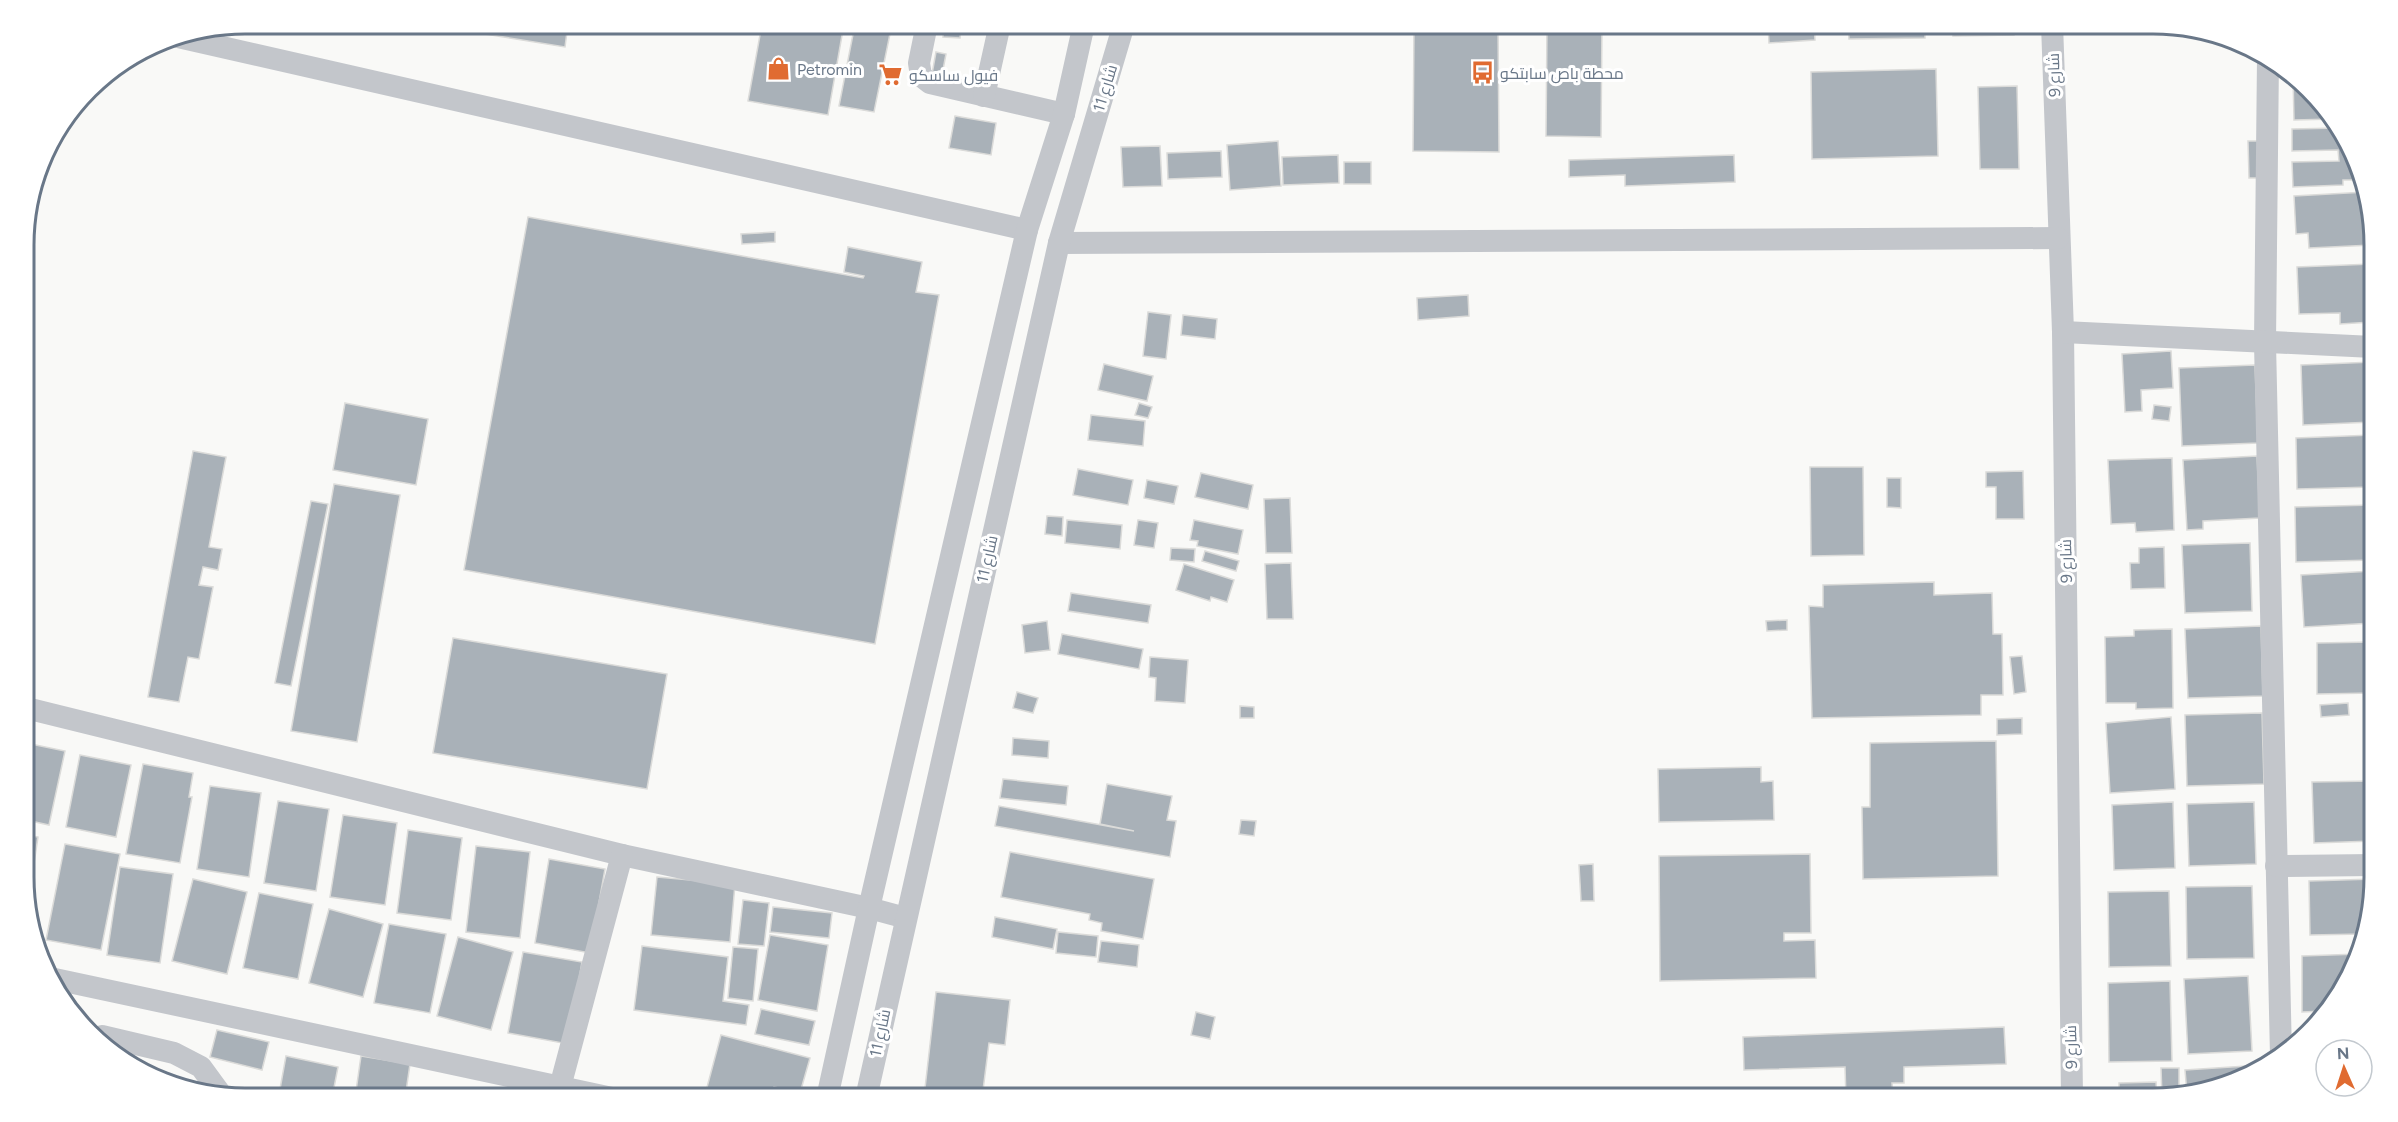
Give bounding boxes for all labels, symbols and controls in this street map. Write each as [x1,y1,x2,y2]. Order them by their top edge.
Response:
street label: شارع 9 [2044,53,2066,97]
shop icon: Petromin [766,56,792,82]
place label: Petromin [797,60,862,79]
bus stop icon: محطة باص سابتكو [1469,60,1495,86]
supermarket icon: فيول ساسكو [878,62,904,88]
street label: شارع 11 [1089,62,1123,114]
place label: محطة باص سابتكو [1500,64,1624,84]
place label: فيول ساسكو [909,66,998,86]
street label: شارع 11 [972,533,1004,585]
street label: شارع 9 [2056,539,2078,583]
street label: شارع 11 [866,1007,896,1059]
street label: شارع 9 [2061,1025,2083,1069]
north arrow [2314,1038,2374,1098]
text: N [2337,1044,2350,1063]

